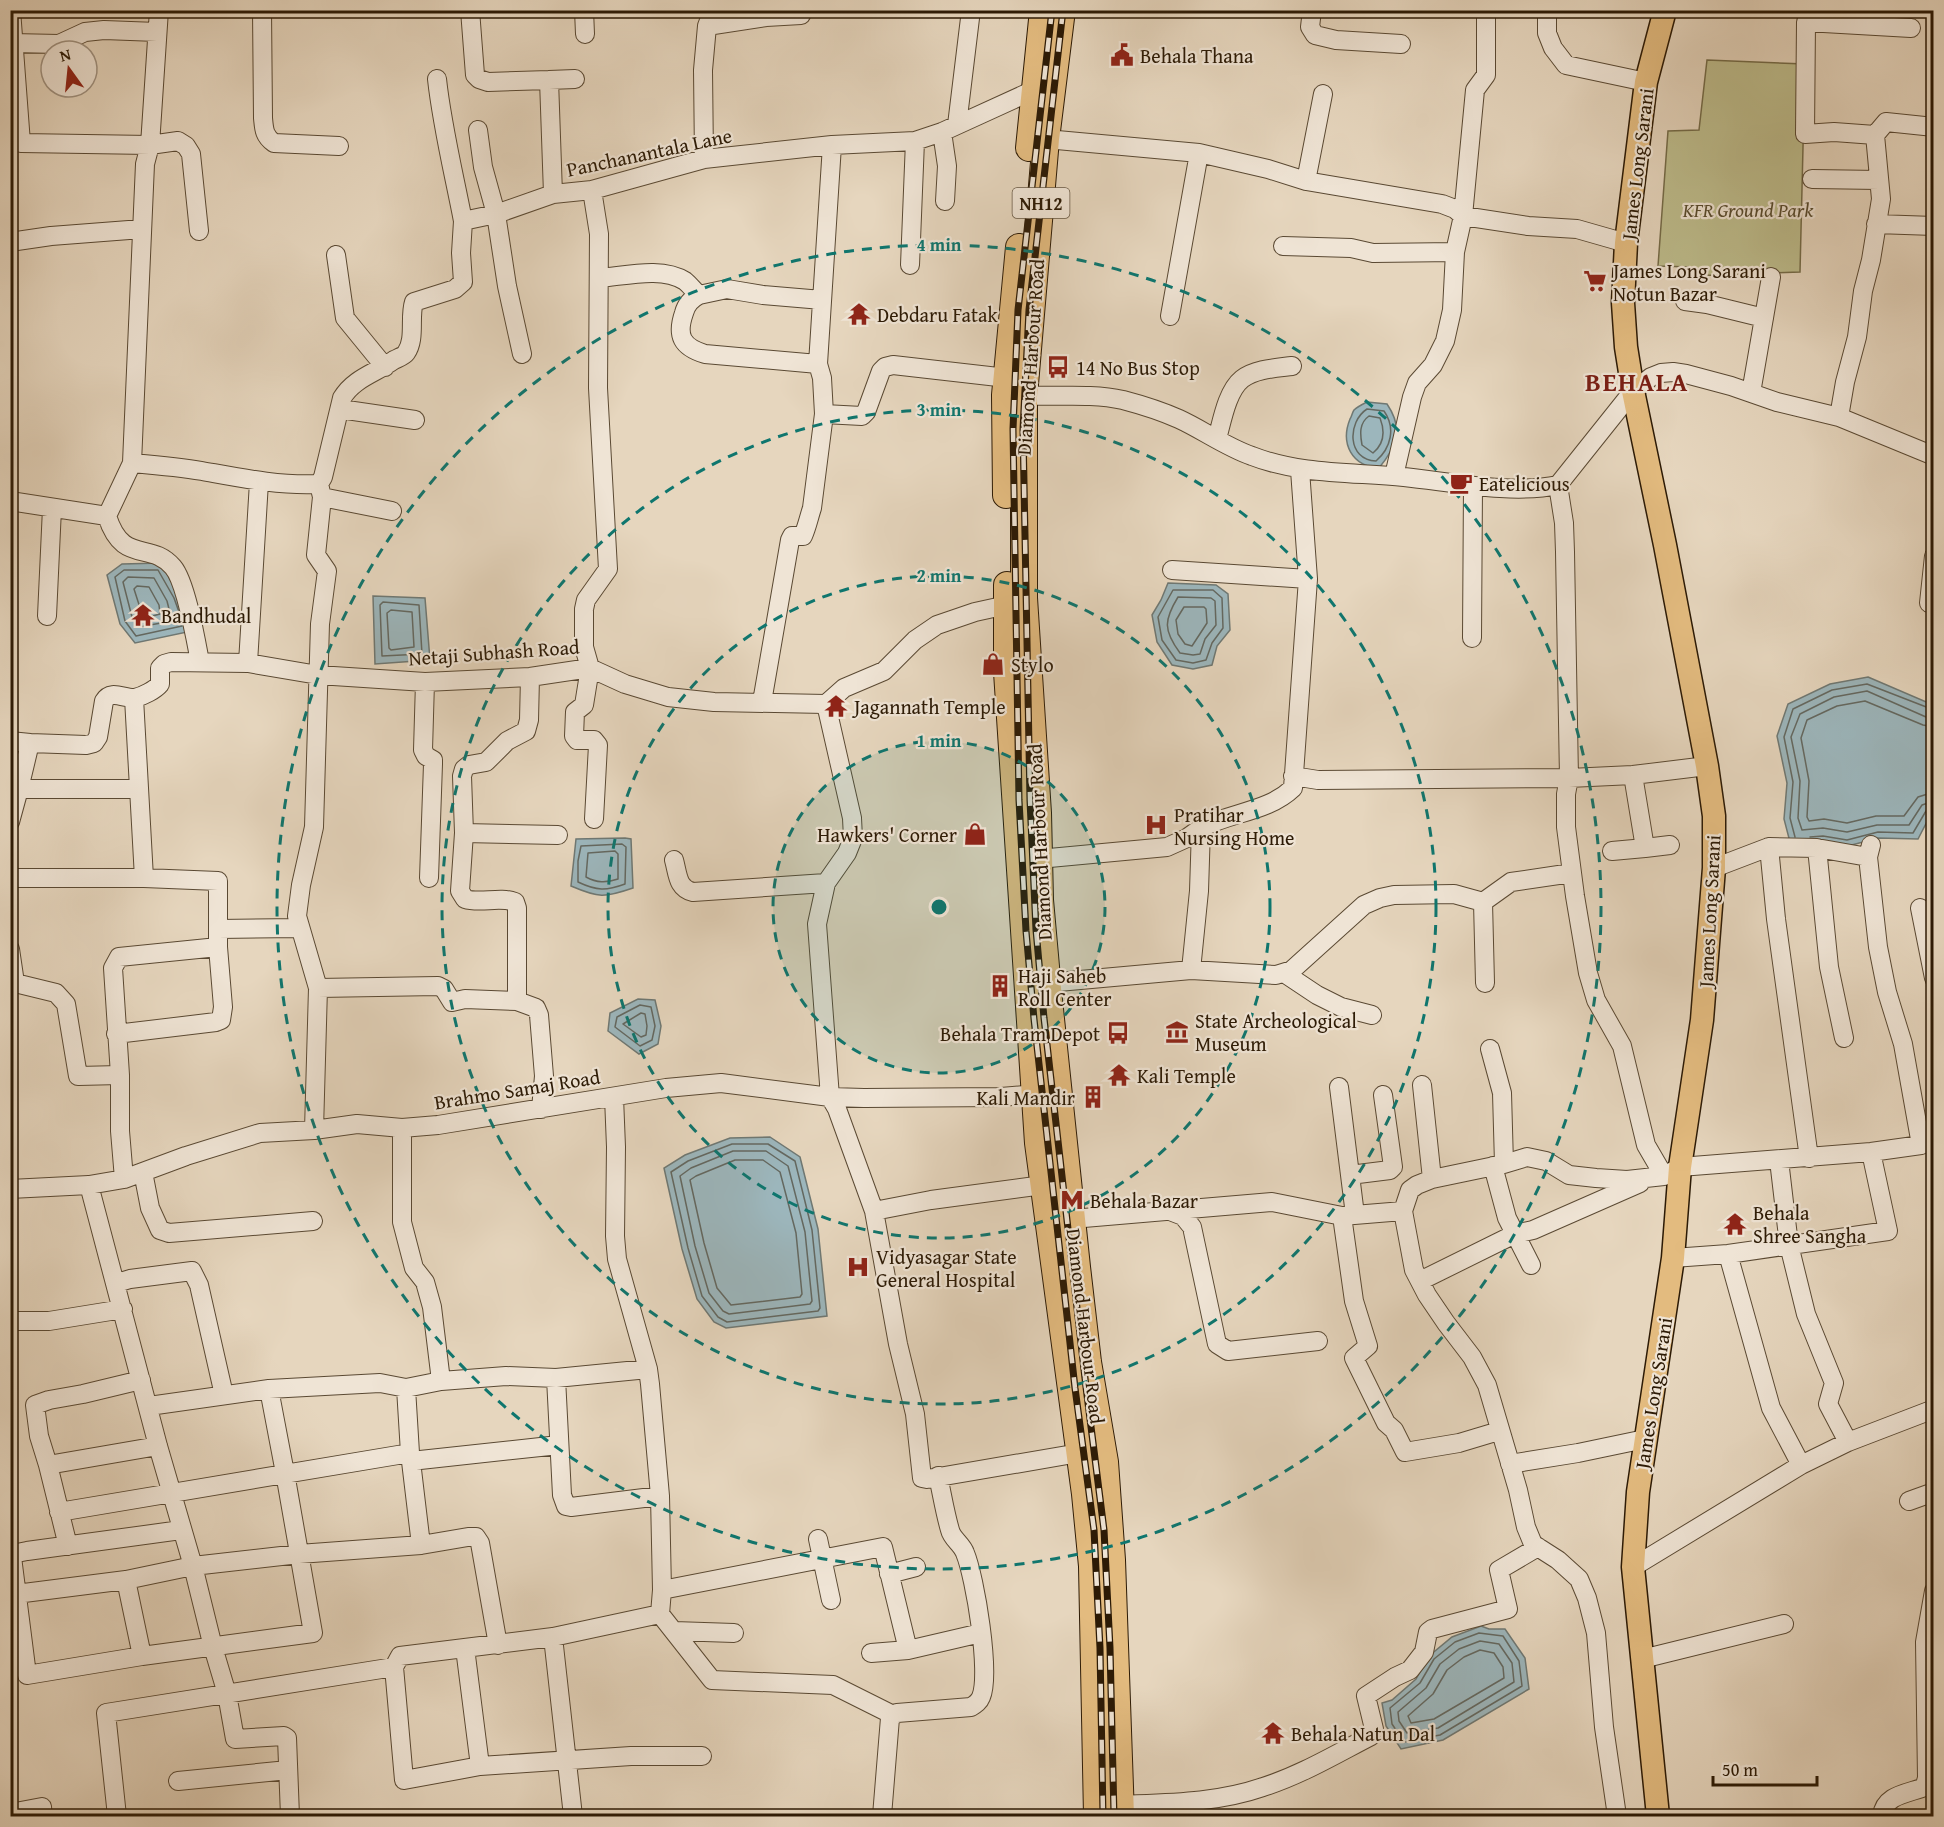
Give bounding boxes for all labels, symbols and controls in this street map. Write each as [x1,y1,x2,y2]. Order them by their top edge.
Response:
north arrow [39,39,99,99]
text: N [57,41,74,67]
place label: Behala Thana [1140,41,1254,70]
public building icon: Behala Thana [1109,42,1135,68]
street label: James Long Sarani [1613,86,1661,245]
street label: Panchanantala Lane [564,120,734,184]
road number: NH12 [1012,188,1070,218]
park label: KFR Ground Park [1682,195,1814,224]
text: 4 min [917,231,962,258]
place label: James Long Sarani Notun Bazar [1610,256,1766,308]
street label: Diamond Harbour Road [1009,257,1051,456]
supermarket icon: James Long Sarani Notun Bazar [1582,268,1608,294]
place label: Debdaru Fatak [877,300,998,329]
temple icon: Debdaru Fatak [846,301,872,327]
place label: 14 No Bus Stop [1076,353,1200,382]
bus stop icon: 14 No Bus Stop [1045,354,1071,380]
district label: BEHALA [1585,362,1689,401]
text: 3 min [917,396,962,423]
place label: Eatelicious [1479,469,1570,498]
cafe icon: Eatelicious [1448,470,1474,496]
text: 2 min [917,562,962,589]
place label: Bandhudal [161,601,252,630]
temple icon: Bandhudal [130,602,156,628]
street label: Netaji Subhash Road [407,632,581,672]
place label: Stylo [1011,650,1054,679]
shop icon: Stylo [980,651,1006,677]
place label: Jagannath Temple [851,692,1006,721]
temple icon: Jagannath Temple [823,693,849,719]
text: 1 min [917,727,962,754]
street label: Diamond Harbour Road [1019,743,1059,941]
place label: Pratihar Nursing Home [1174,800,1294,852]
hospital icon: Pratihar Nursing Home [1143,812,1169,838]
place label: Hawkers' Corner [817,820,957,849]
shop icon: Hawkers' Corner [962,821,988,847]
street label: James Long Sarani [1690,834,1728,991]
centre of rings [929,897,949,917]
place label: Haji Saheb Roll Center [1018,961,1112,1013]
building icon: Haji Saheb Roll Center [987,973,1013,999]
place label: State Archeological Museum [1195,1006,1357,1058]
place label: Behala Tram Depot [940,1019,1100,1048]
museum icon: State Archeological Museum [1164,1019,1190,1045]
bus stop icon: Behala Tram Depot [1105,1020,1131,1046]
place label: Kali Temple [1137,1061,1236,1090]
street label: Brahmo Samaj Road [432,1062,602,1116]
temple icon: Kali Temple [1106,1062,1132,1088]
place label: Kali Mandir [976,1083,1075,1112]
building icon: Kali Mandir [1080,1084,1106,1110]
place label: Behala Bazar [1090,1186,1198,1215]
metro station icon: Behala Bazar [1059,1187,1085,1213]
place label: Behala Shree Sangha [1753,1198,1867,1250]
temple icon: Behala Shree Sangha [1722,1211,1748,1237]
street label: Diamond Harbour Road [1060,1227,1112,1426]
place label: Vidyasagar State General Hospital [876,1242,1017,1294]
hospital icon: Vidyasagar State General Hospital [845,1254,871,1280]
street label: James Long Sarani [1626,1315,1679,1474]
place label: Behala Natun Dal [1291,1719,1436,1748]
temple icon: Behala Natun Dal [1260,1720,1286,1746]
scale bar [1713,1749,1816,1787]
text: 50 m [1722,1756,1758,1783]

